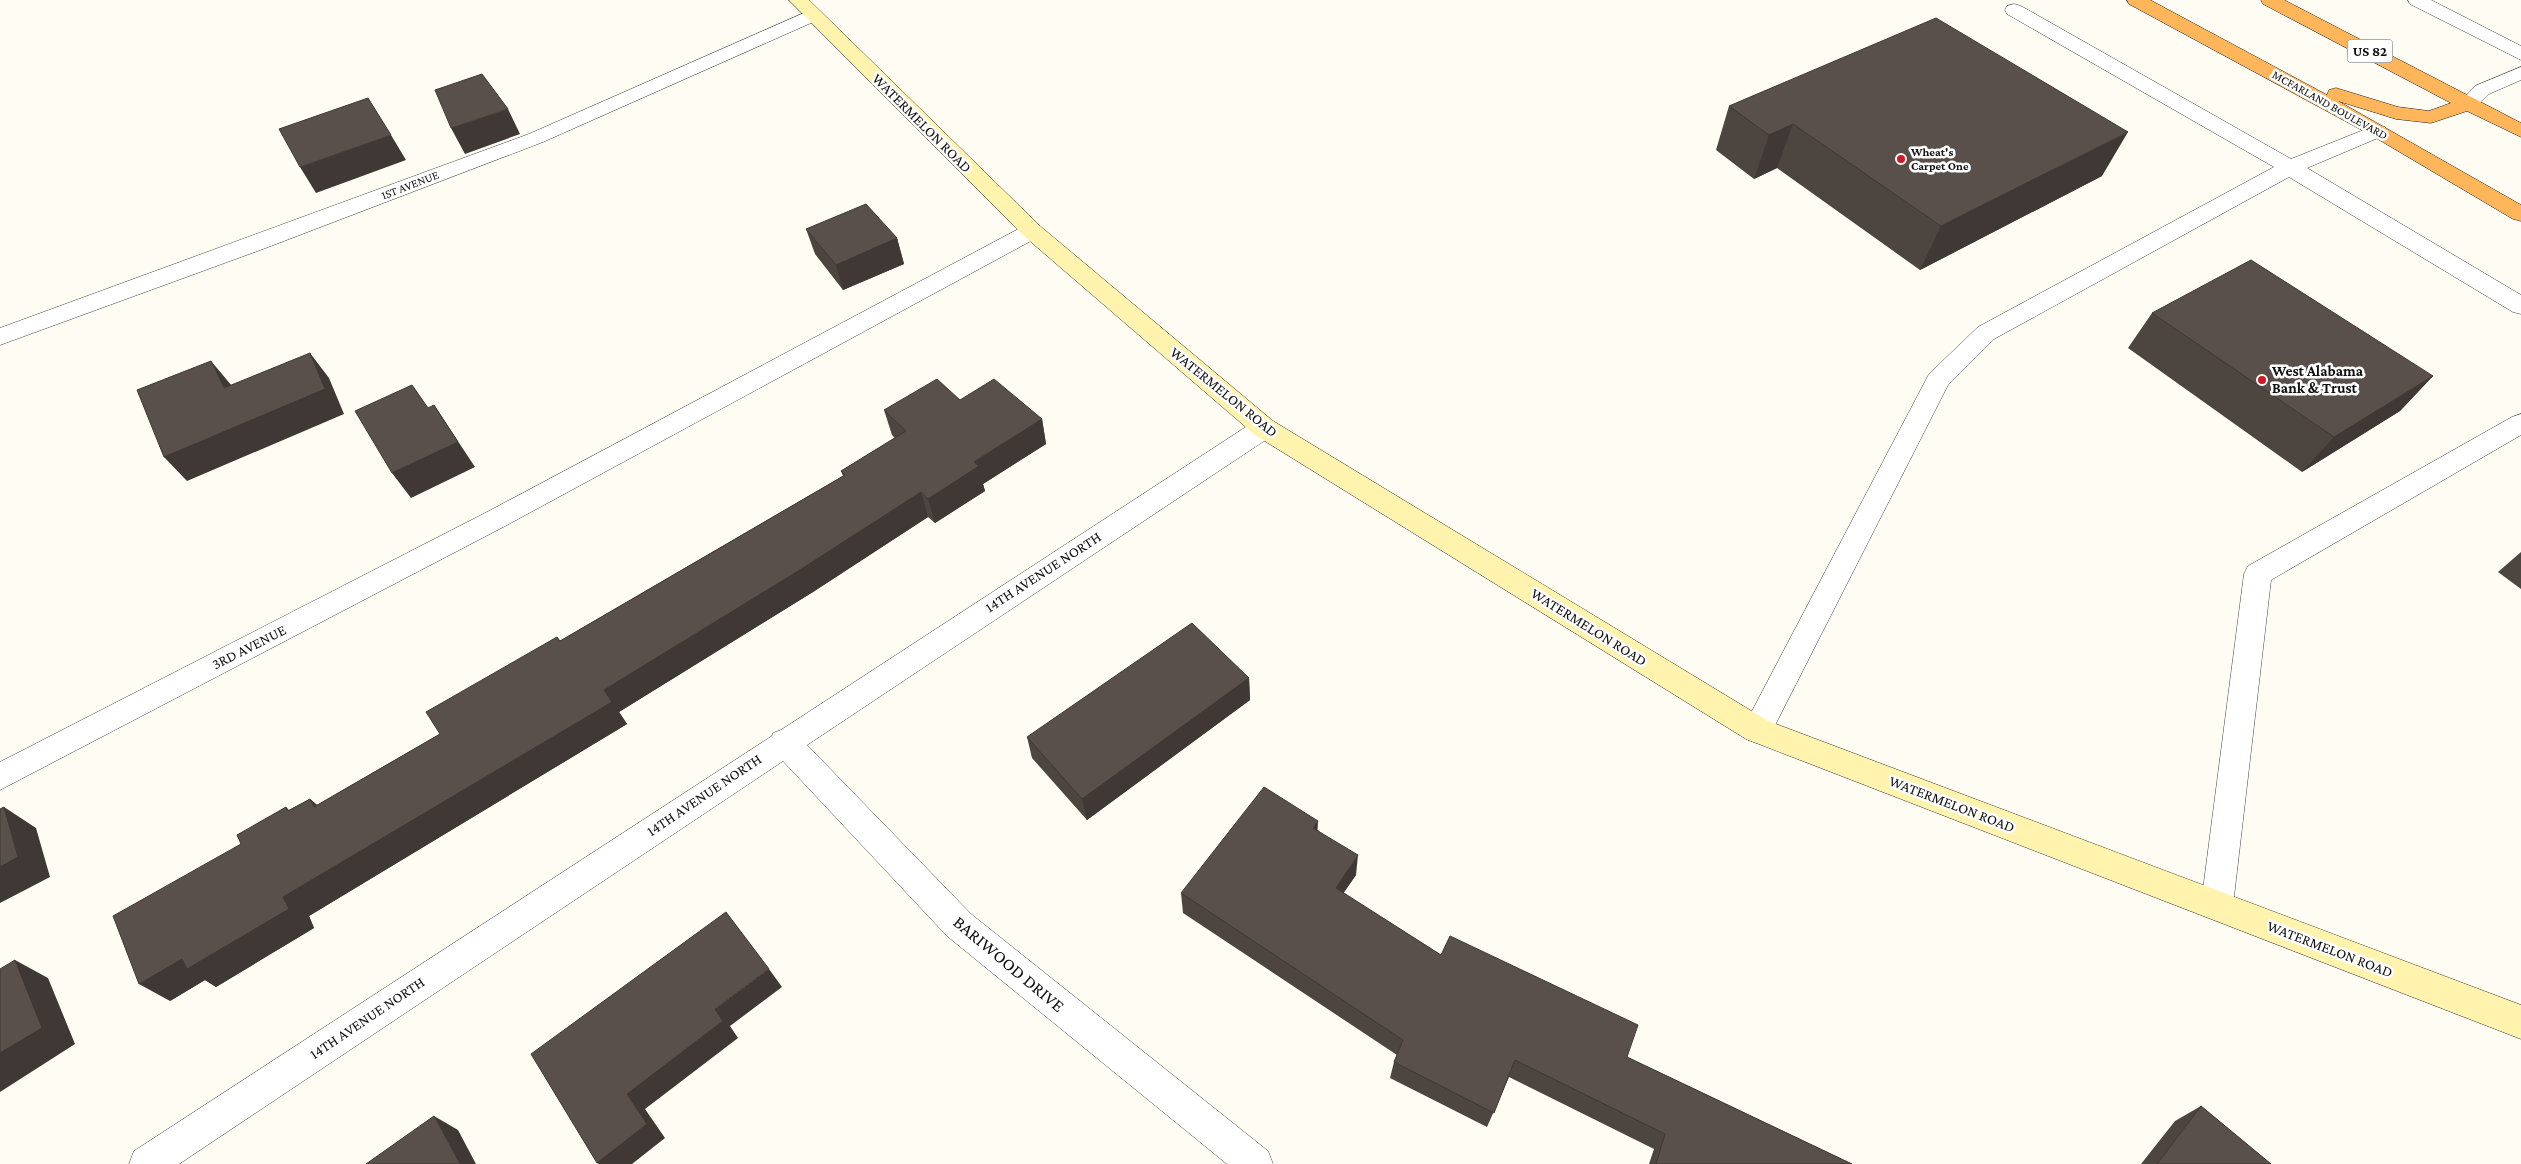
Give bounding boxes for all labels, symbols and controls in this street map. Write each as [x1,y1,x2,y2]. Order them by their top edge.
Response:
road number: US 82 [2348,40,2392,62]
street label: MCFARLAND BOULEVARD [2270,67,2390,143]
street label: WATERMELON ROAD [869,70,975,176]
place label: Wheat's Carpet One [1910,145,1969,173]
marker: Wheat's Carpet One [1895,153,1907,165]
street label: 1ST AVENUE [379,167,441,202]
street label: WATERMELON ROAD [1167,344,1281,440]
place label: West Alabama Bank & Trust [2271,363,2364,396]
marker: West Alabama Bank & Trust [2256,374,2268,386]
street label: 14TH AVENUE NORTH [982,529,1104,615]
street label: WATERMELON ROAD [1528,585,1650,669]
street label: 3RD AVENUE [209,621,289,673]
street label: 14TH AVENUE NORTH [644,751,764,839]
street label: WATERMELON ROAD [1887,773,2017,835]
street label: BARIWOOD DRIVE [949,912,1069,1016]
street label: WATERMELON ROAD [2265,918,2395,980]
street label: 14TH AVENUE NORTH [307,974,427,1062]

